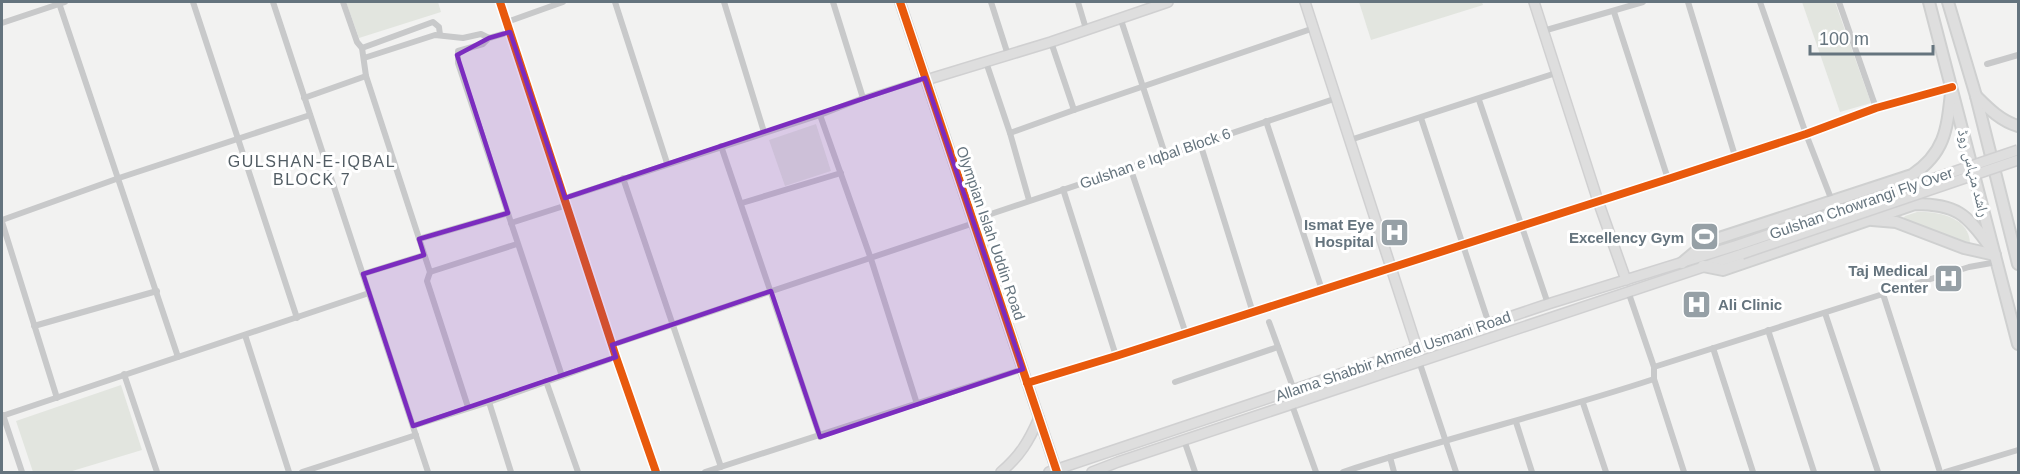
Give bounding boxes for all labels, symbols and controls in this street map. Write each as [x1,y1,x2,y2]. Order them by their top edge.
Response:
scale bar [1810,18,1933,56]
text: 100 m [1819,29,1869,49]
street label: Gulshan e Iqbal Block 6 [1077,124,1233,192]
street label: راشد منہاس روڈ [1953,127,1993,219]
street label: Olympian Islah Uddin Road [953,144,1029,322]
district label: GULSHAN-E-IQBAL BLOCK 7 [228,153,396,188]
street label: Gulshan Chowrangi Fly Over [1767,164,1955,242]
place label: Ismat Eye Hospital [1304,216,1374,250]
hospital icon: Ismat Eye Hospital [1379,217,1411,249]
sports icon: Excellency Gym [1689,221,1721,253]
place label: Excellency Gym [1569,229,1684,246]
place label: Taj Medical Center [1848,262,1928,296]
hospital icon: Taj Medical Center [1933,263,1965,295]
hospital icon: Ali Clinic [1681,288,1713,320]
place label: Ali Clinic [1718,296,1782,313]
street label: Allama Shabbir Ahmed Usmani Road [1273,308,1513,404]

